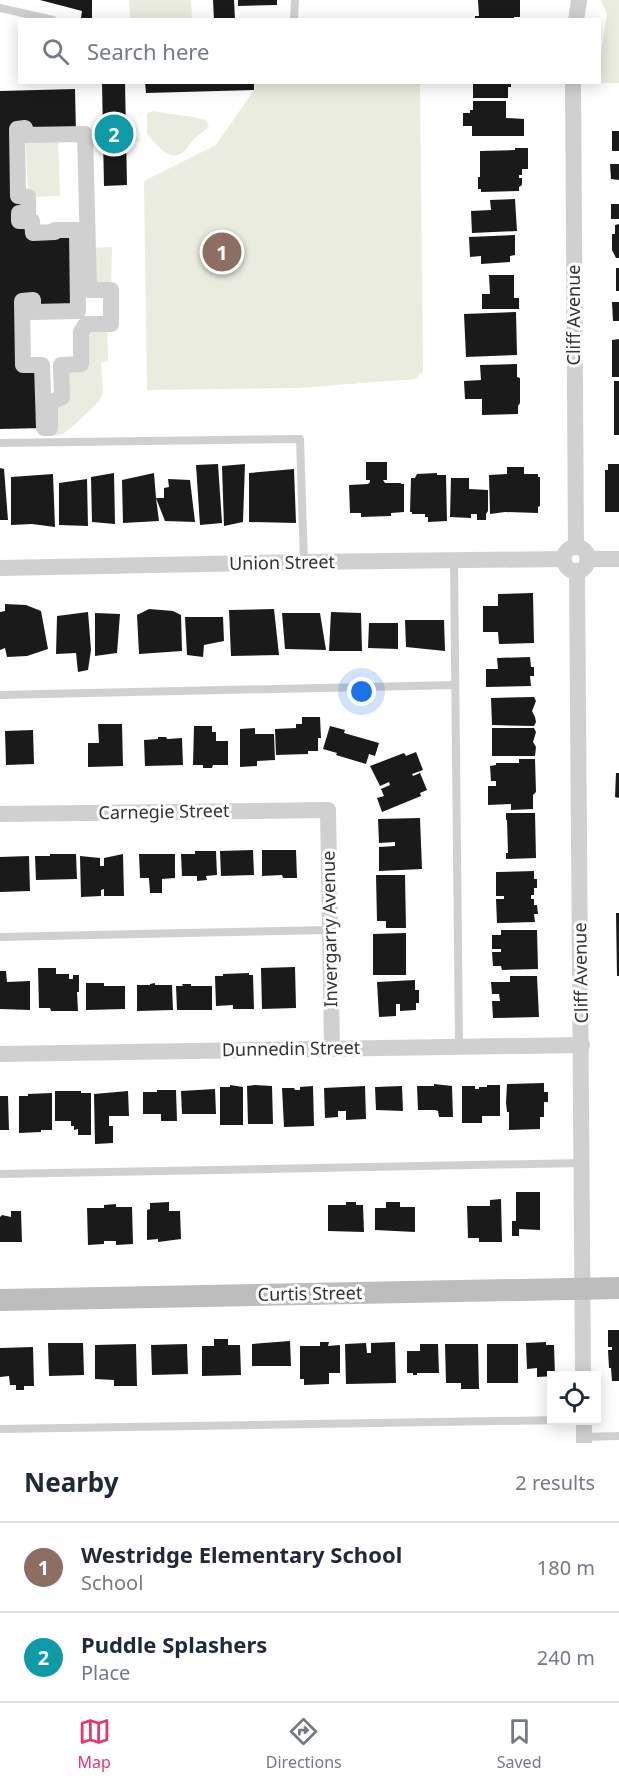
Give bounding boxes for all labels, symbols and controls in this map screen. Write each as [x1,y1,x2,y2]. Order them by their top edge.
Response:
search box [18,18,601,84]
icon: search [39,35,72,68]
text: Search here [87,36,209,66]
pin: 2 [94,112,134,156]
pin: 1 [202,230,242,274]
street label: Cliff Avenue [561,265,585,365]
street label: Union Street [229,549,336,575]
your location [347,677,376,706]
street label: Carnegie Street [98,798,230,824]
street label: Invergarry Avenue [316,850,342,1008]
street label: Cliff Avenue [567,922,593,1024]
street label: Dunnedin Street [222,1035,361,1061]
street label: Curtis Street [257,1280,363,1306]
map controls [547,1371,601,1425]
button: locate [547,1371,601,1425]
text: Nearby [24,1464,119,1500]
text: 2 results [515,1469,595,1496]
text: Westridge Elementary School [81,1539,402,1569]
text: 1 [38,1554,49,1581]
text: 180 m [537,1554,595,1581]
text: School [81,1569,143,1596]
text: Puddle Splashers [81,1629,267,1659]
text: 2 [38,1644,49,1671]
text: 240 m [537,1644,595,1671]
text: Place [81,1659,130,1686]
tab: Map [77,1715,111,1773]
tab: Directions [266,1715,342,1773]
tab: Saved [497,1715,541,1773]

